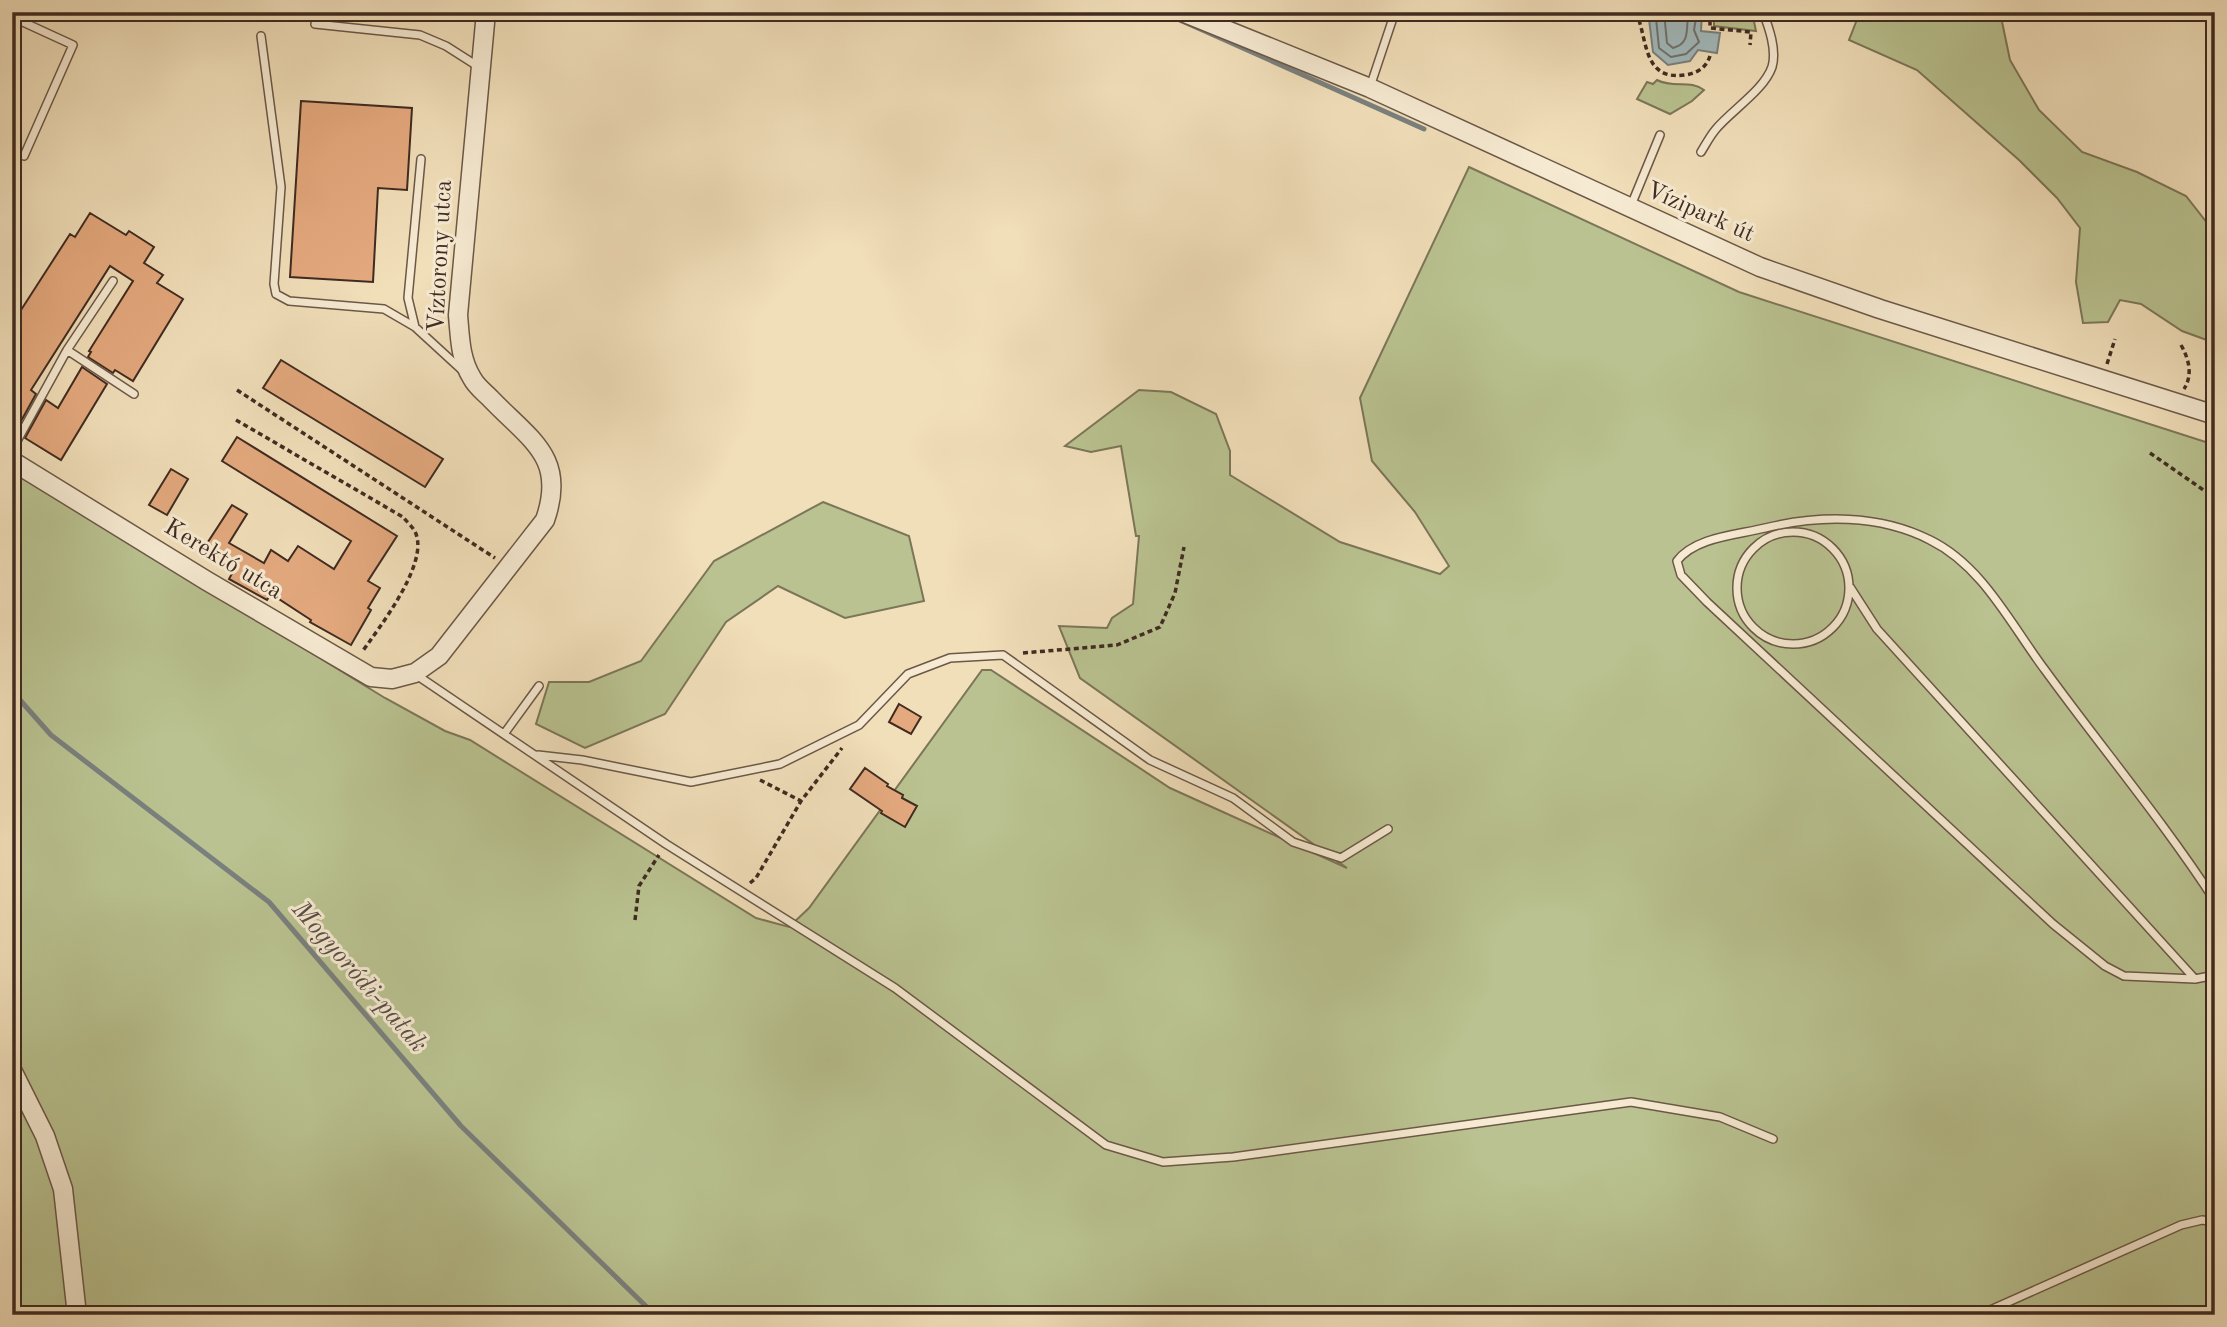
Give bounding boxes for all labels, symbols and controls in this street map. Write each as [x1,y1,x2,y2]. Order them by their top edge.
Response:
street label: Víztorony utca [425,179,457,333]
street label: Vízipark út [1642,179,1758,247]
street label: Kerektó utca [160,515,286,605]
water label: Mogyoródi-patak [286,896,432,1058]

